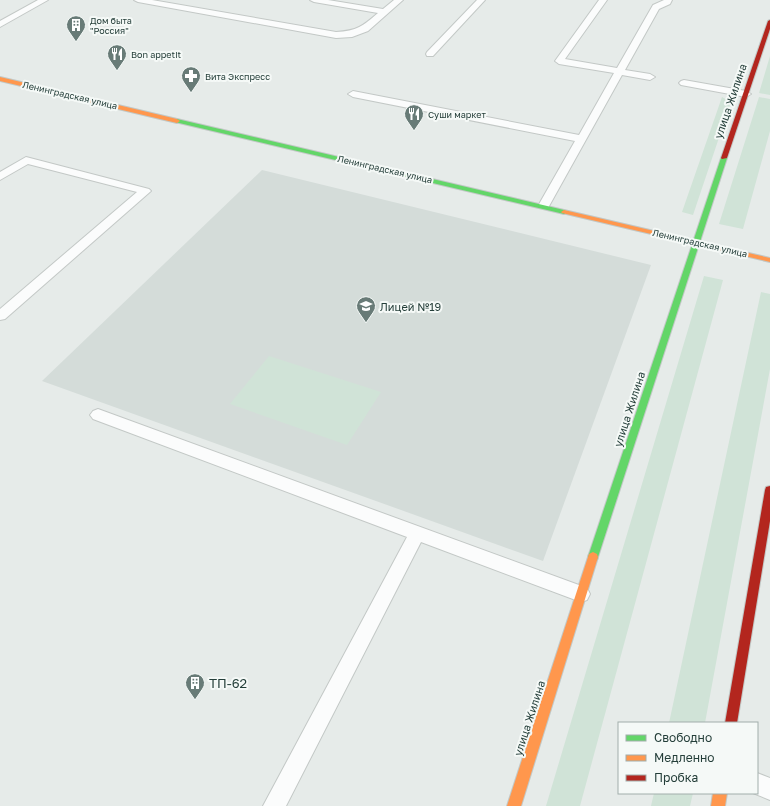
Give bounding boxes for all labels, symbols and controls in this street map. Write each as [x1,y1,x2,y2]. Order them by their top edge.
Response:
building icon: Дом быта "Россия" [65,14,87,42]
place label: Дом быта "Россия" [90,15,132,36]
restaurant icon: Bon appetit [106,43,128,71]
place label: Bon appetit [131,49,182,60]
street label: улица Жилина [711,62,749,140]
pharmacy icon: Вита Экспресс [180,65,202,93]
place label: Вита Экспресс [205,71,270,82]
street label: Ленинградская улица [21,79,119,111]
restaurant icon: Суши маркет [403,103,425,131]
place label: Суши маркет [428,109,486,120]
street label: Ленинградская улица [336,153,434,185]
street label: Ленинградская улица [651,227,749,259]
school or university icon: Лицей №19 [355,295,377,323]
place label: Лицей №19 [380,300,441,313]
street label: улица Жилина [611,370,647,448]
building icon: ТП-62 [184,672,206,700]
place label: ТП-62 [209,675,247,691]
street label: улица Жилина [511,679,547,757]
legend [618,722,758,794]
text: Свободно [654,730,712,745]
text: Медленно [654,750,714,765]
text: Пробка [654,770,698,785]

